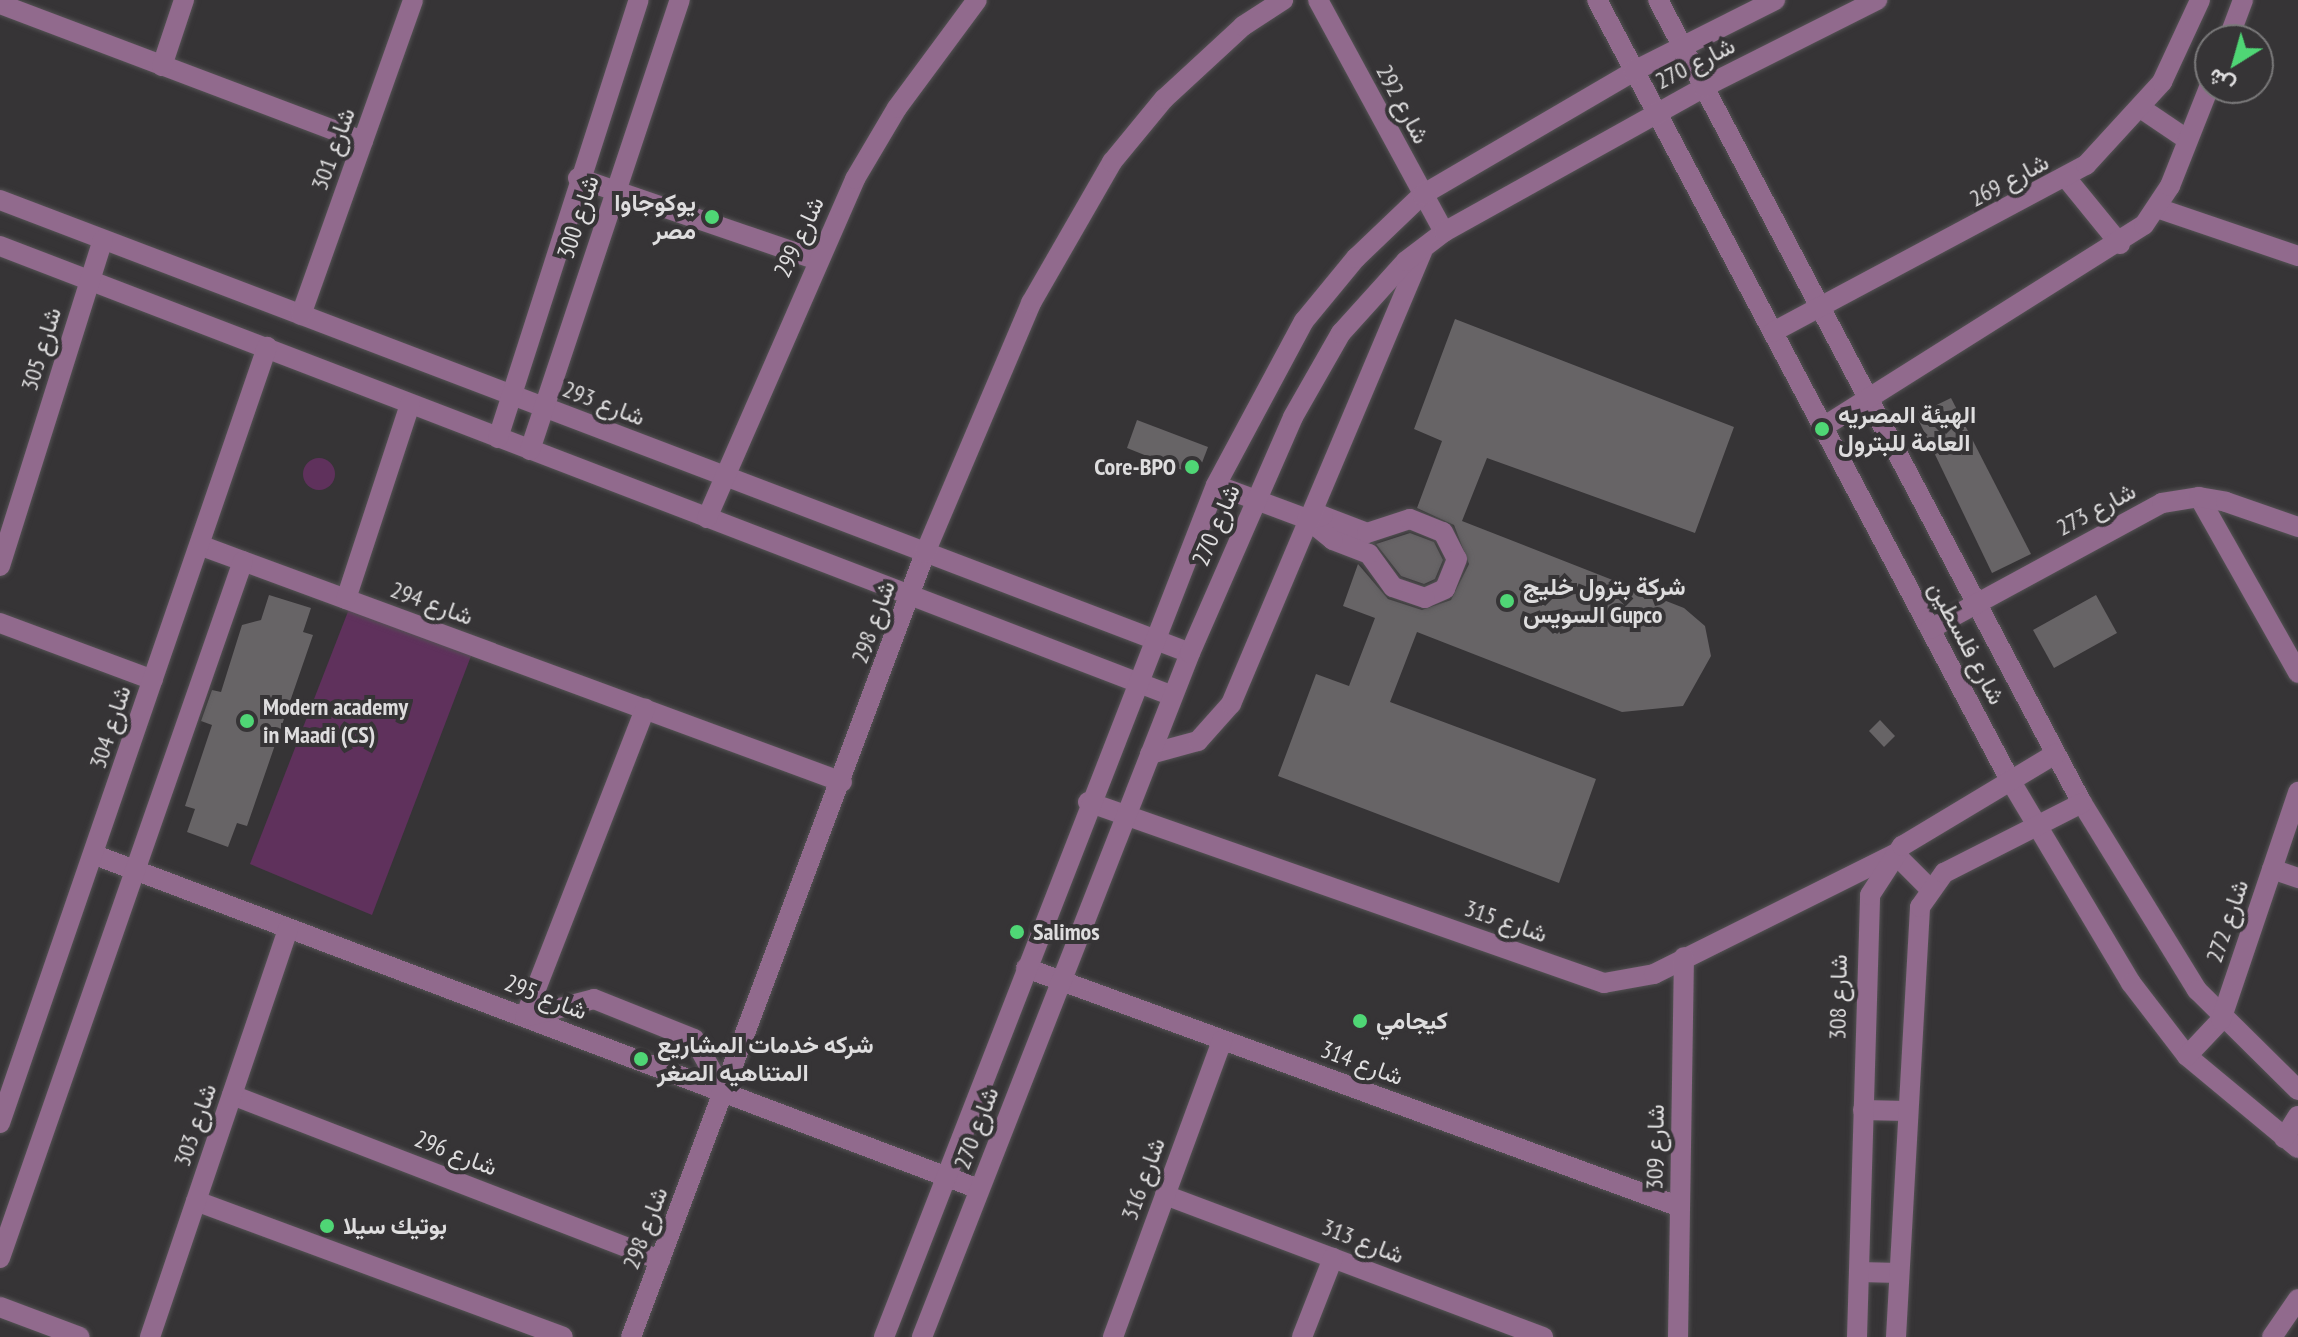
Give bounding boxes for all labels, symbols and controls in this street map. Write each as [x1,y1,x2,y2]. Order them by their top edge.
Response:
north arrow [2194,24,2274,104]
street label: شارع 270 [1650,31,1740,95]
street label: شارع 292 [1370,59,1436,149]
text: ش [2202,62,2240,101]
street label: شارع 301 [305,104,361,194]
street label: شارع 269 [1964,147,2054,213]
street label: شارع 300 [551,172,605,262]
place label: يوكوجاوا مصر [614,189,696,245]
street label: شارع 299 [768,192,830,282]
marker: يوكوجاوا مصر [703,208,721,226]
street label: شارع 305 [15,304,67,394]
street label: شارع 293 [559,374,649,432]
place label: الهيئة المصريه العامة للبترول [1838,401,1976,457]
marker: الهيئة المصريه العامة للبترول [1813,420,1831,438]
place label: Core-BPO [1094,453,1176,481]
marker: Core-BPO [1183,458,1201,476]
street label: شارع 273 [2051,476,2141,542]
street label: شارع 270 [1186,480,1246,570]
place label: شركة بترول خليج السويس Gupco [1523,573,1686,629]
street label: شارع 294 [387,575,477,631]
street label: شارع 298 [845,577,901,667]
street label: شارع فلسطين [1923,577,2011,709]
marker: شركة بترول خليج السويس Gupco [1498,592,1516,610]
street label: شارع 304 [83,682,137,772]
place label: Modern academy in Maadi (CS) [263,693,408,749]
marker: Modern academy in Maadi (CS) [238,712,256,730]
street label: شارع 272 [2199,876,2255,966]
street label: شارع 315 [1461,893,1551,949]
place label: Salimos [1033,918,1100,946]
marker: Salimos [1008,923,1026,941]
street label: شارع 308 [1823,954,1853,1040]
street label: شارع 295 [501,968,591,1026]
place label: كيجامي [1376,1007,1448,1035]
marker: كيجامي [1351,1012,1369,1030]
place label: شركه خدمات المشاريع المتناهيه الصغر [657,1031,874,1087]
street label: شارع 314 [1317,1035,1407,1091]
marker: شركه خدمات المشاريع المتناهيه الصغر [632,1050,650,1068]
street label: شارع 303 [167,1080,223,1170]
street label: شارع 270 [947,1083,1005,1173]
street label: شارع 309 [1640,1104,1670,1190]
street label: شارع 296 [411,1124,501,1182]
street label: شارع 316 [1115,1134,1171,1224]
street label: شارع 298 [616,1183,674,1273]
place label: بوتيك سيلا [343,1212,447,1240]
street label: شارع 313 [1318,1212,1408,1270]
marker: بوتيك سيلا [318,1217,336,1235]

